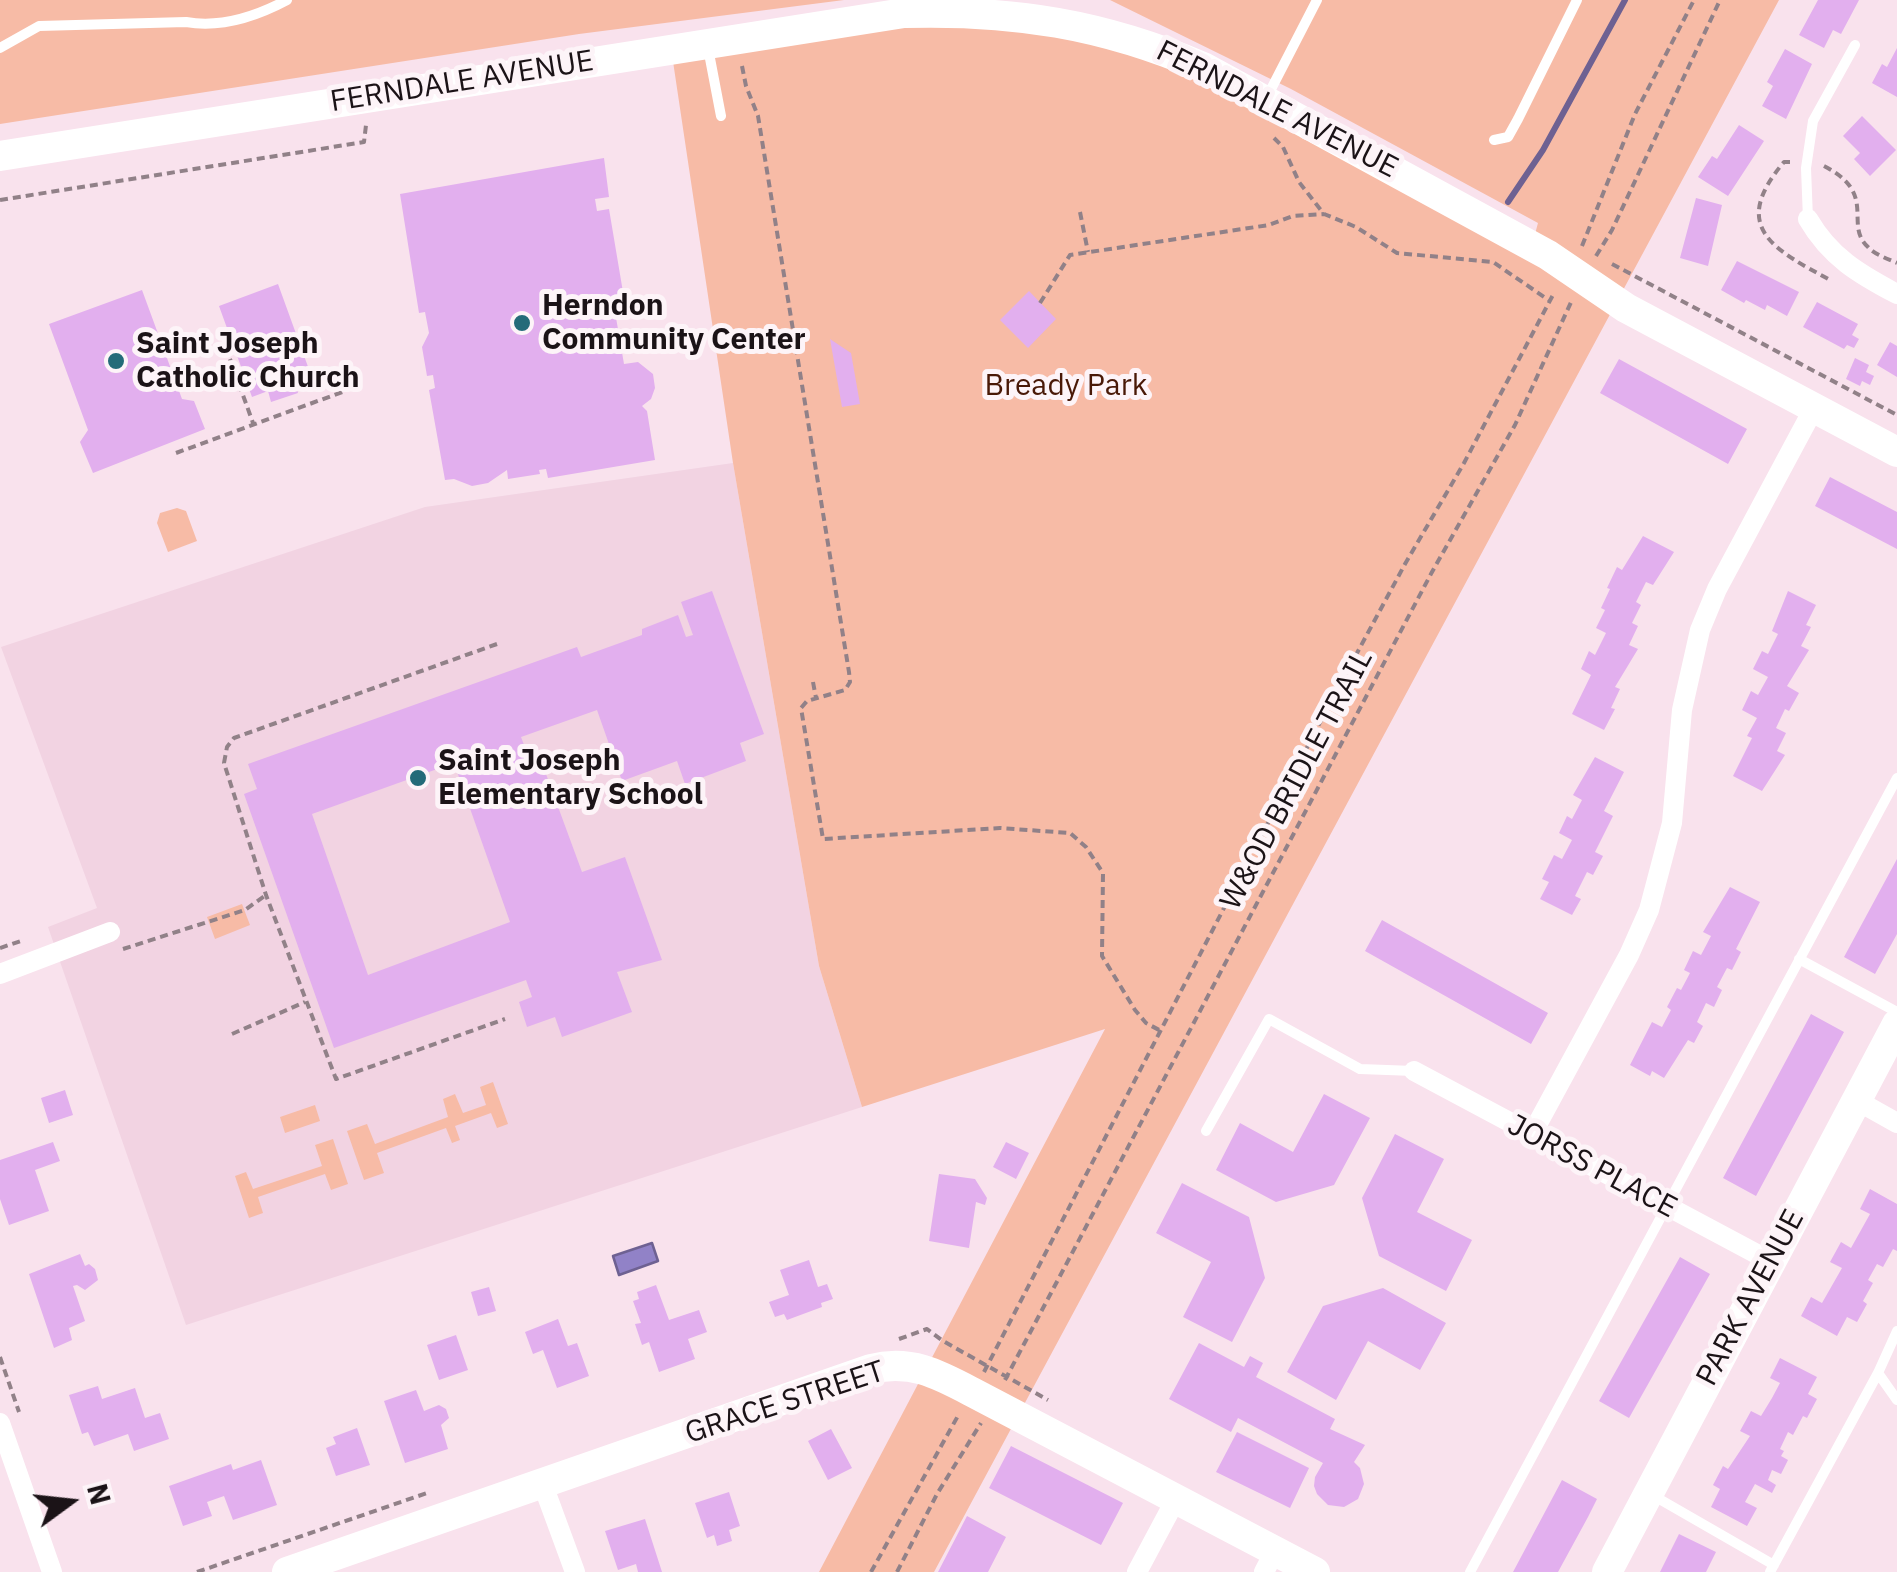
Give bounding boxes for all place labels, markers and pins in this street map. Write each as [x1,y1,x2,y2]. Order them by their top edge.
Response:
place label: Herndon Community Center [542,288,806,358]
marker: Herndon Community Center [511,312,533,334]
place label: Saint Joseph Catholic Church [136,326,360,396]
marker: Saint Joseph Catholic Church [105,350,127,372]
place label: Saint Joseph Elementary School [438,743,703,814]
marker: Saint Joseph Elementary School [407,767,429,789]

